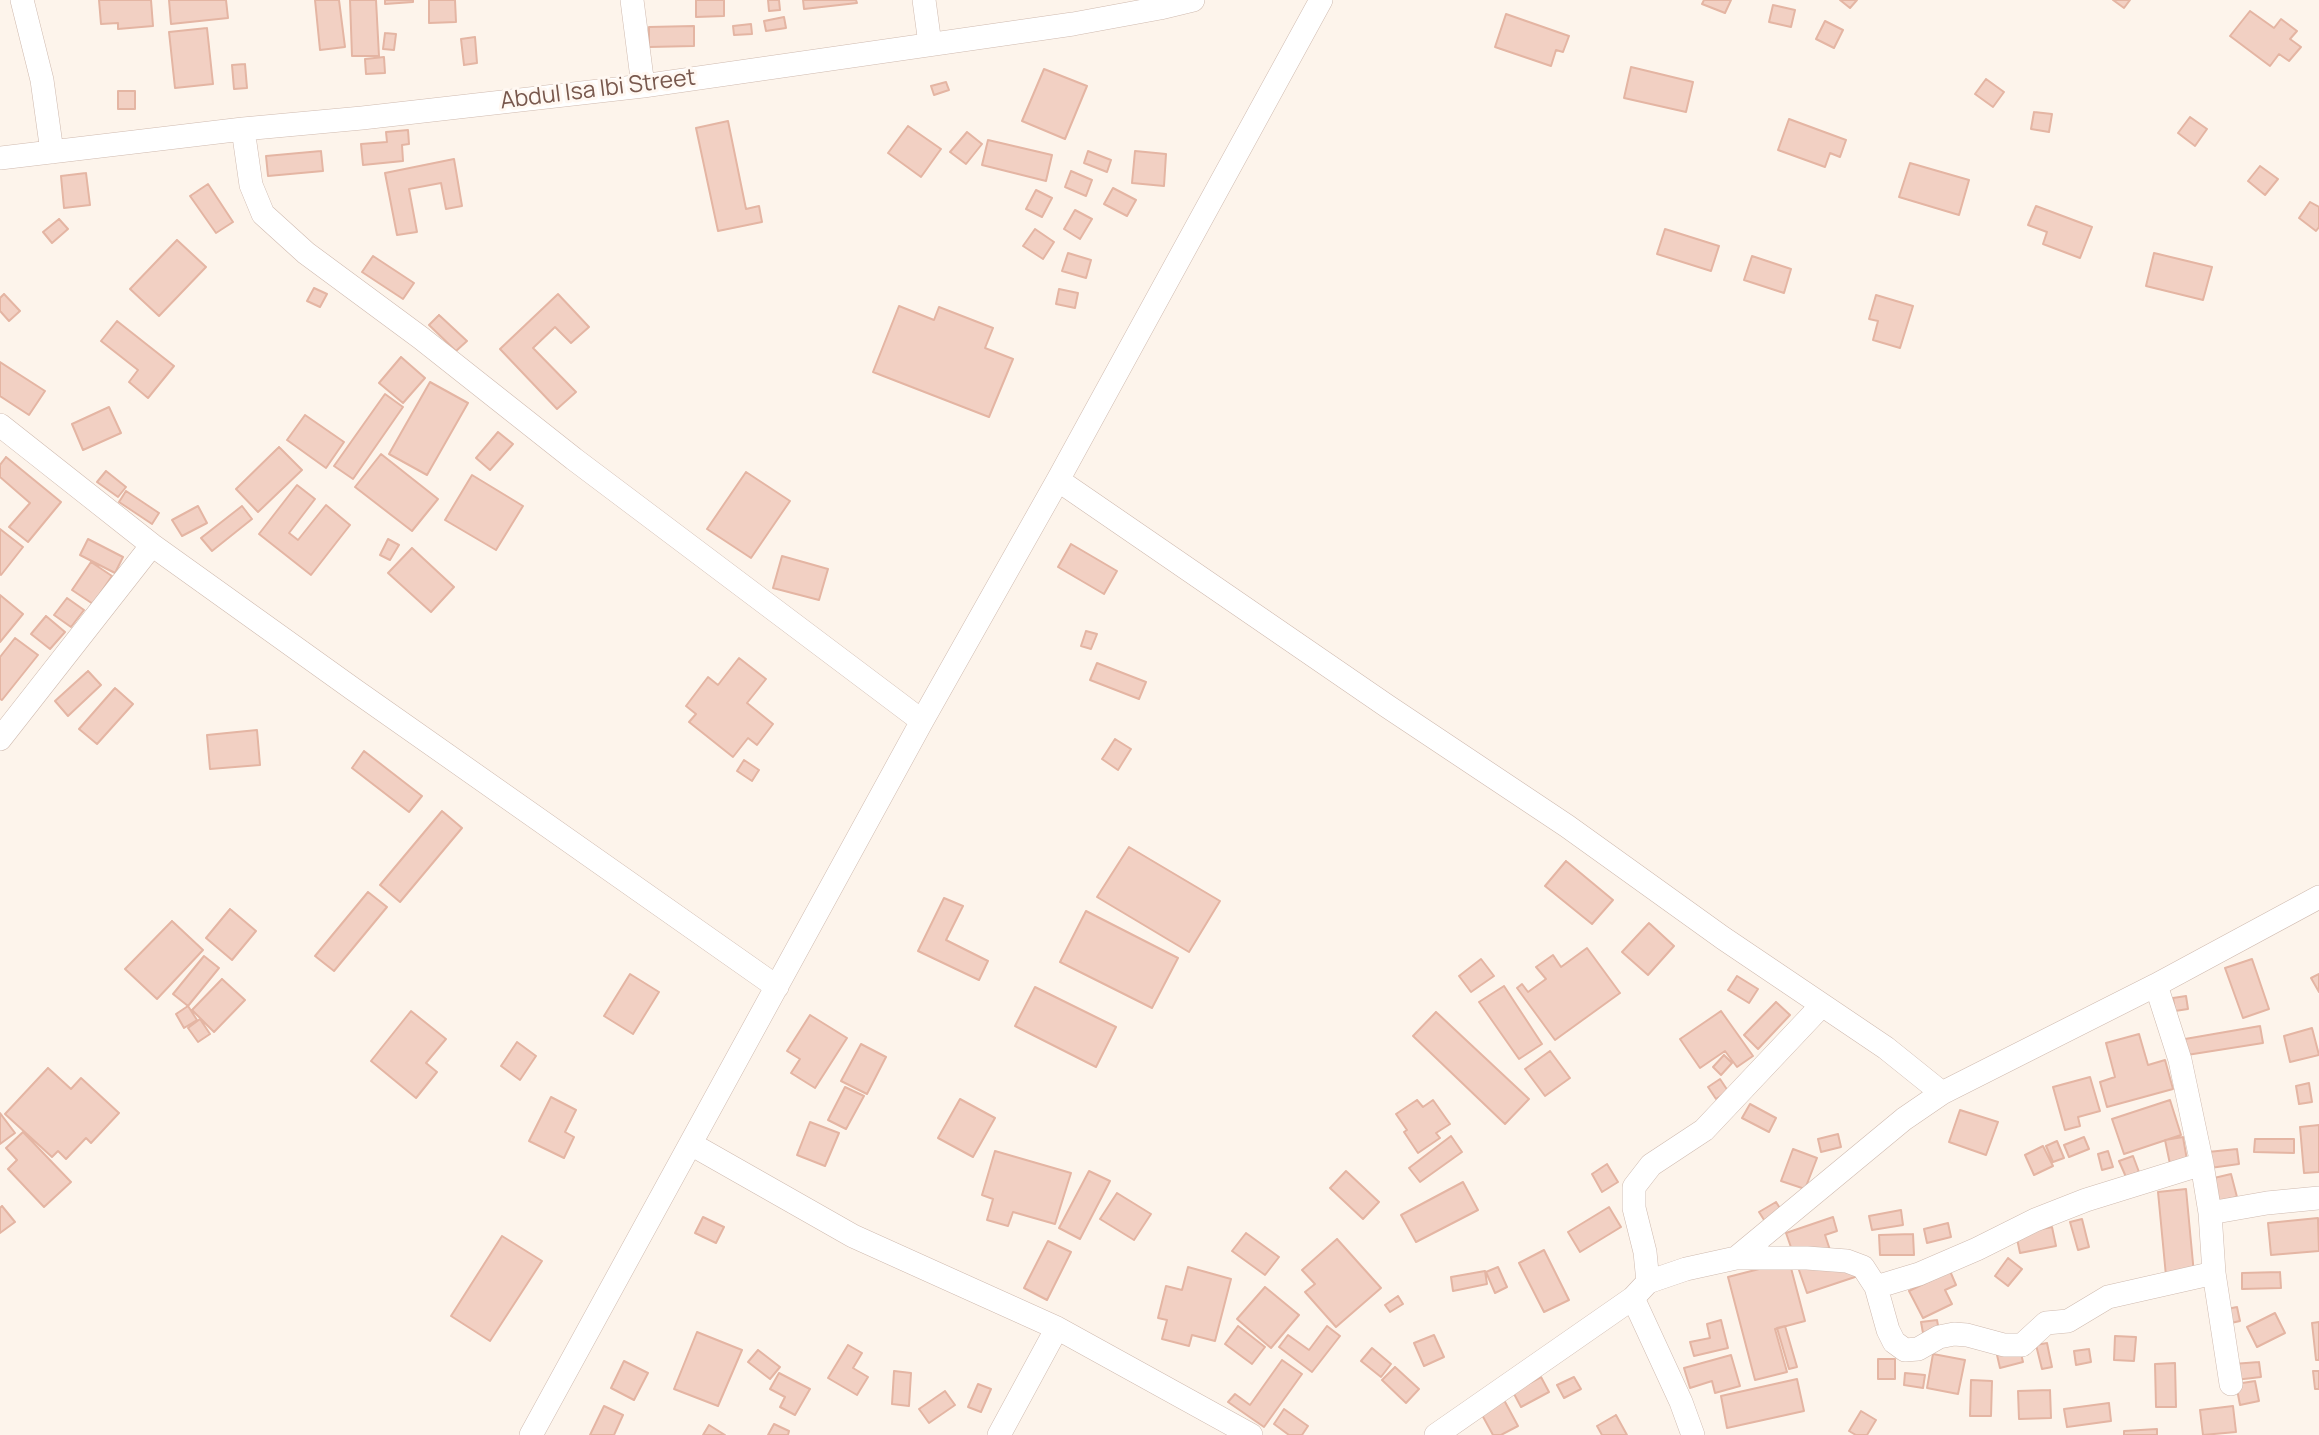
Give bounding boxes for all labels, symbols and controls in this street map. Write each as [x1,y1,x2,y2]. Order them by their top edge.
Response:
street label: Abdul Isa Ibi Street [499,64,697,116]

